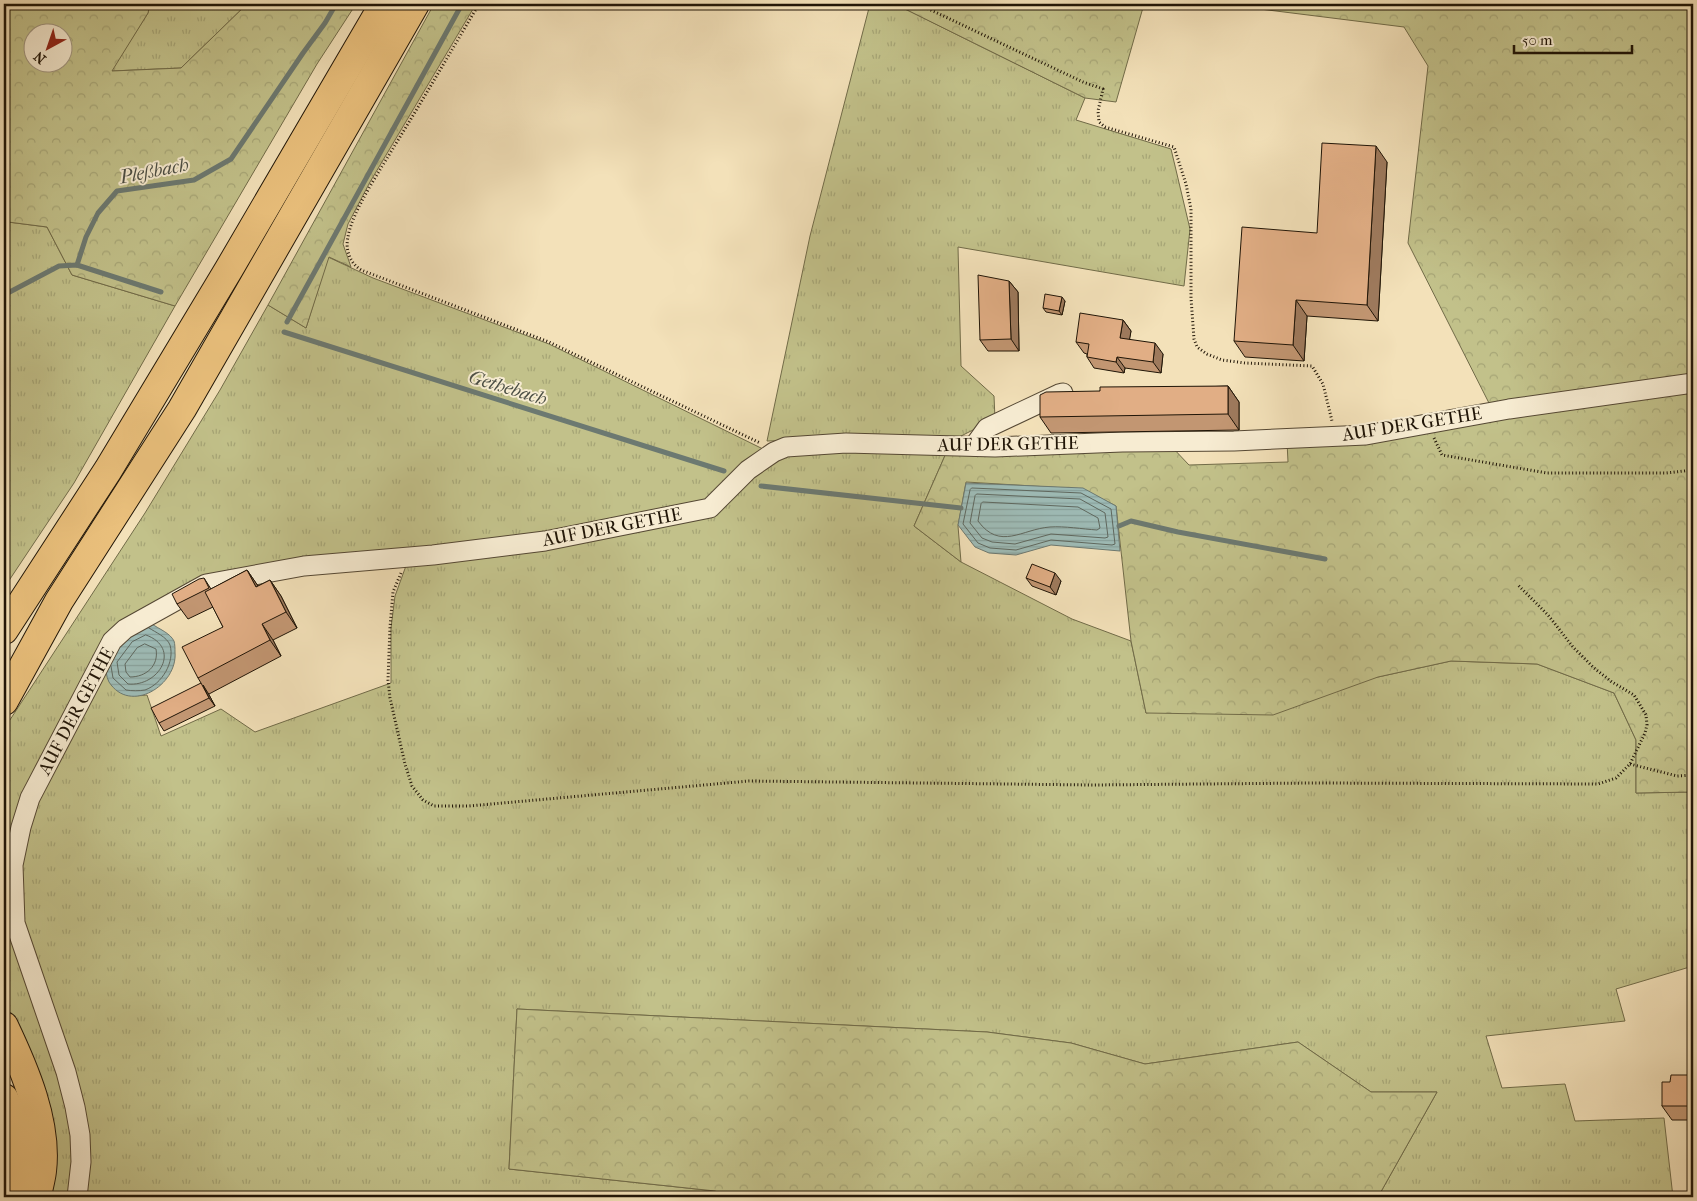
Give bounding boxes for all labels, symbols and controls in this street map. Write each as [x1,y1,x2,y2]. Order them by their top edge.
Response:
north arrow [22,22,72,72]
scale bar [1514,22,1632,54]
text: 50 m [1522,31,1553,49]
text: N [30,47,49,68]
water label: Pleßbach [117,153,191,189]
water label: Gethebach [466,366,550,410]
street label: AUF DER GETHE [1340,403,1483,446]
street label: AUF DER GETHE [936,433,1079,456]
street label: AUF DER GETHE [540,504,683,551]
street label: AUF DER GETHE [34,644,119,779]

